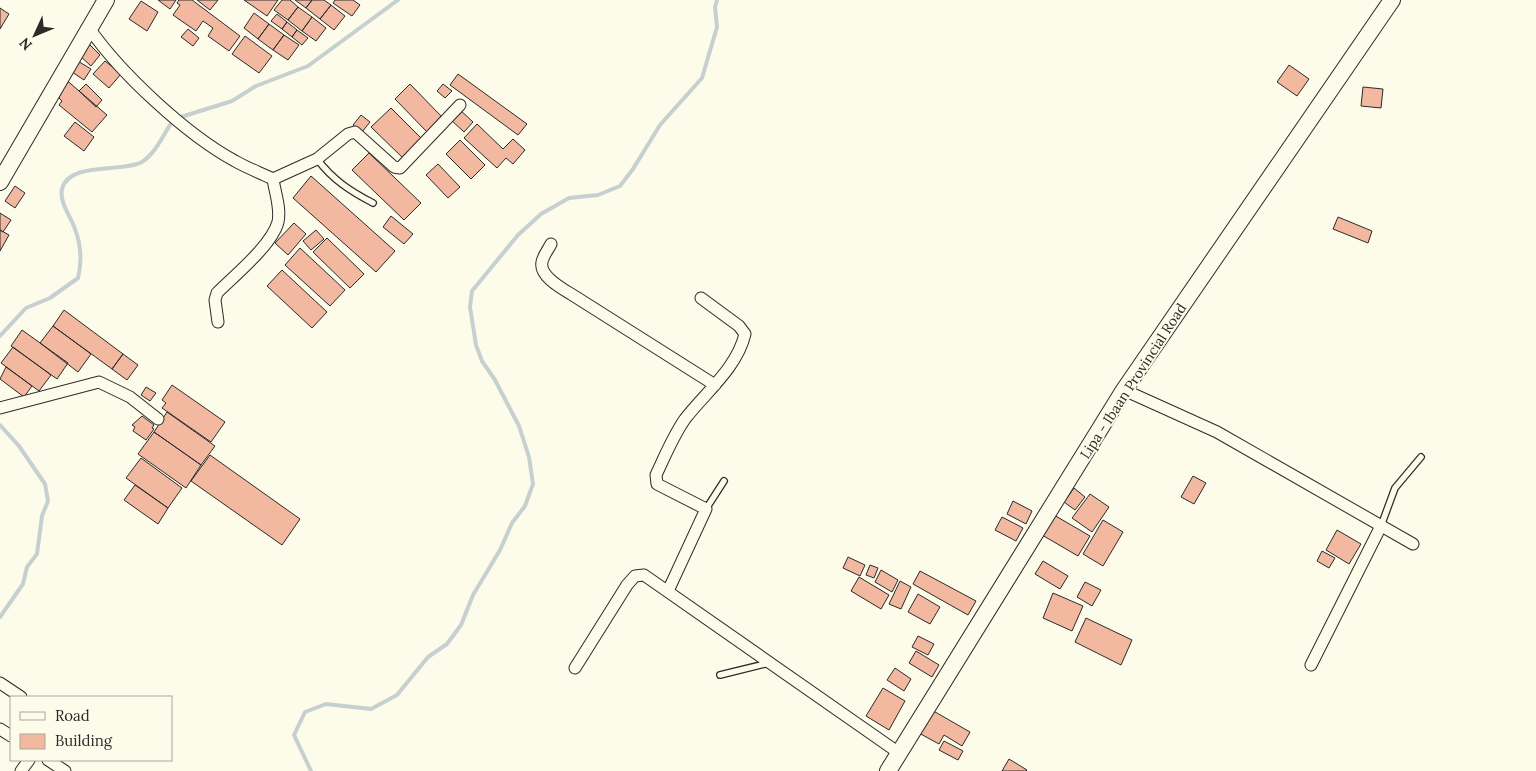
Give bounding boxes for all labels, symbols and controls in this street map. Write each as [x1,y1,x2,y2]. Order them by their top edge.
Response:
north arrow [10,10,60,60]
text: N [15,34,36,54]
street label: Lipa - Ibaan Provincial Road [1076,300,1190,462]
legend [10,696,172,761]
text: Road [55,706,90,725]
text: Building [55,731,113,750]

